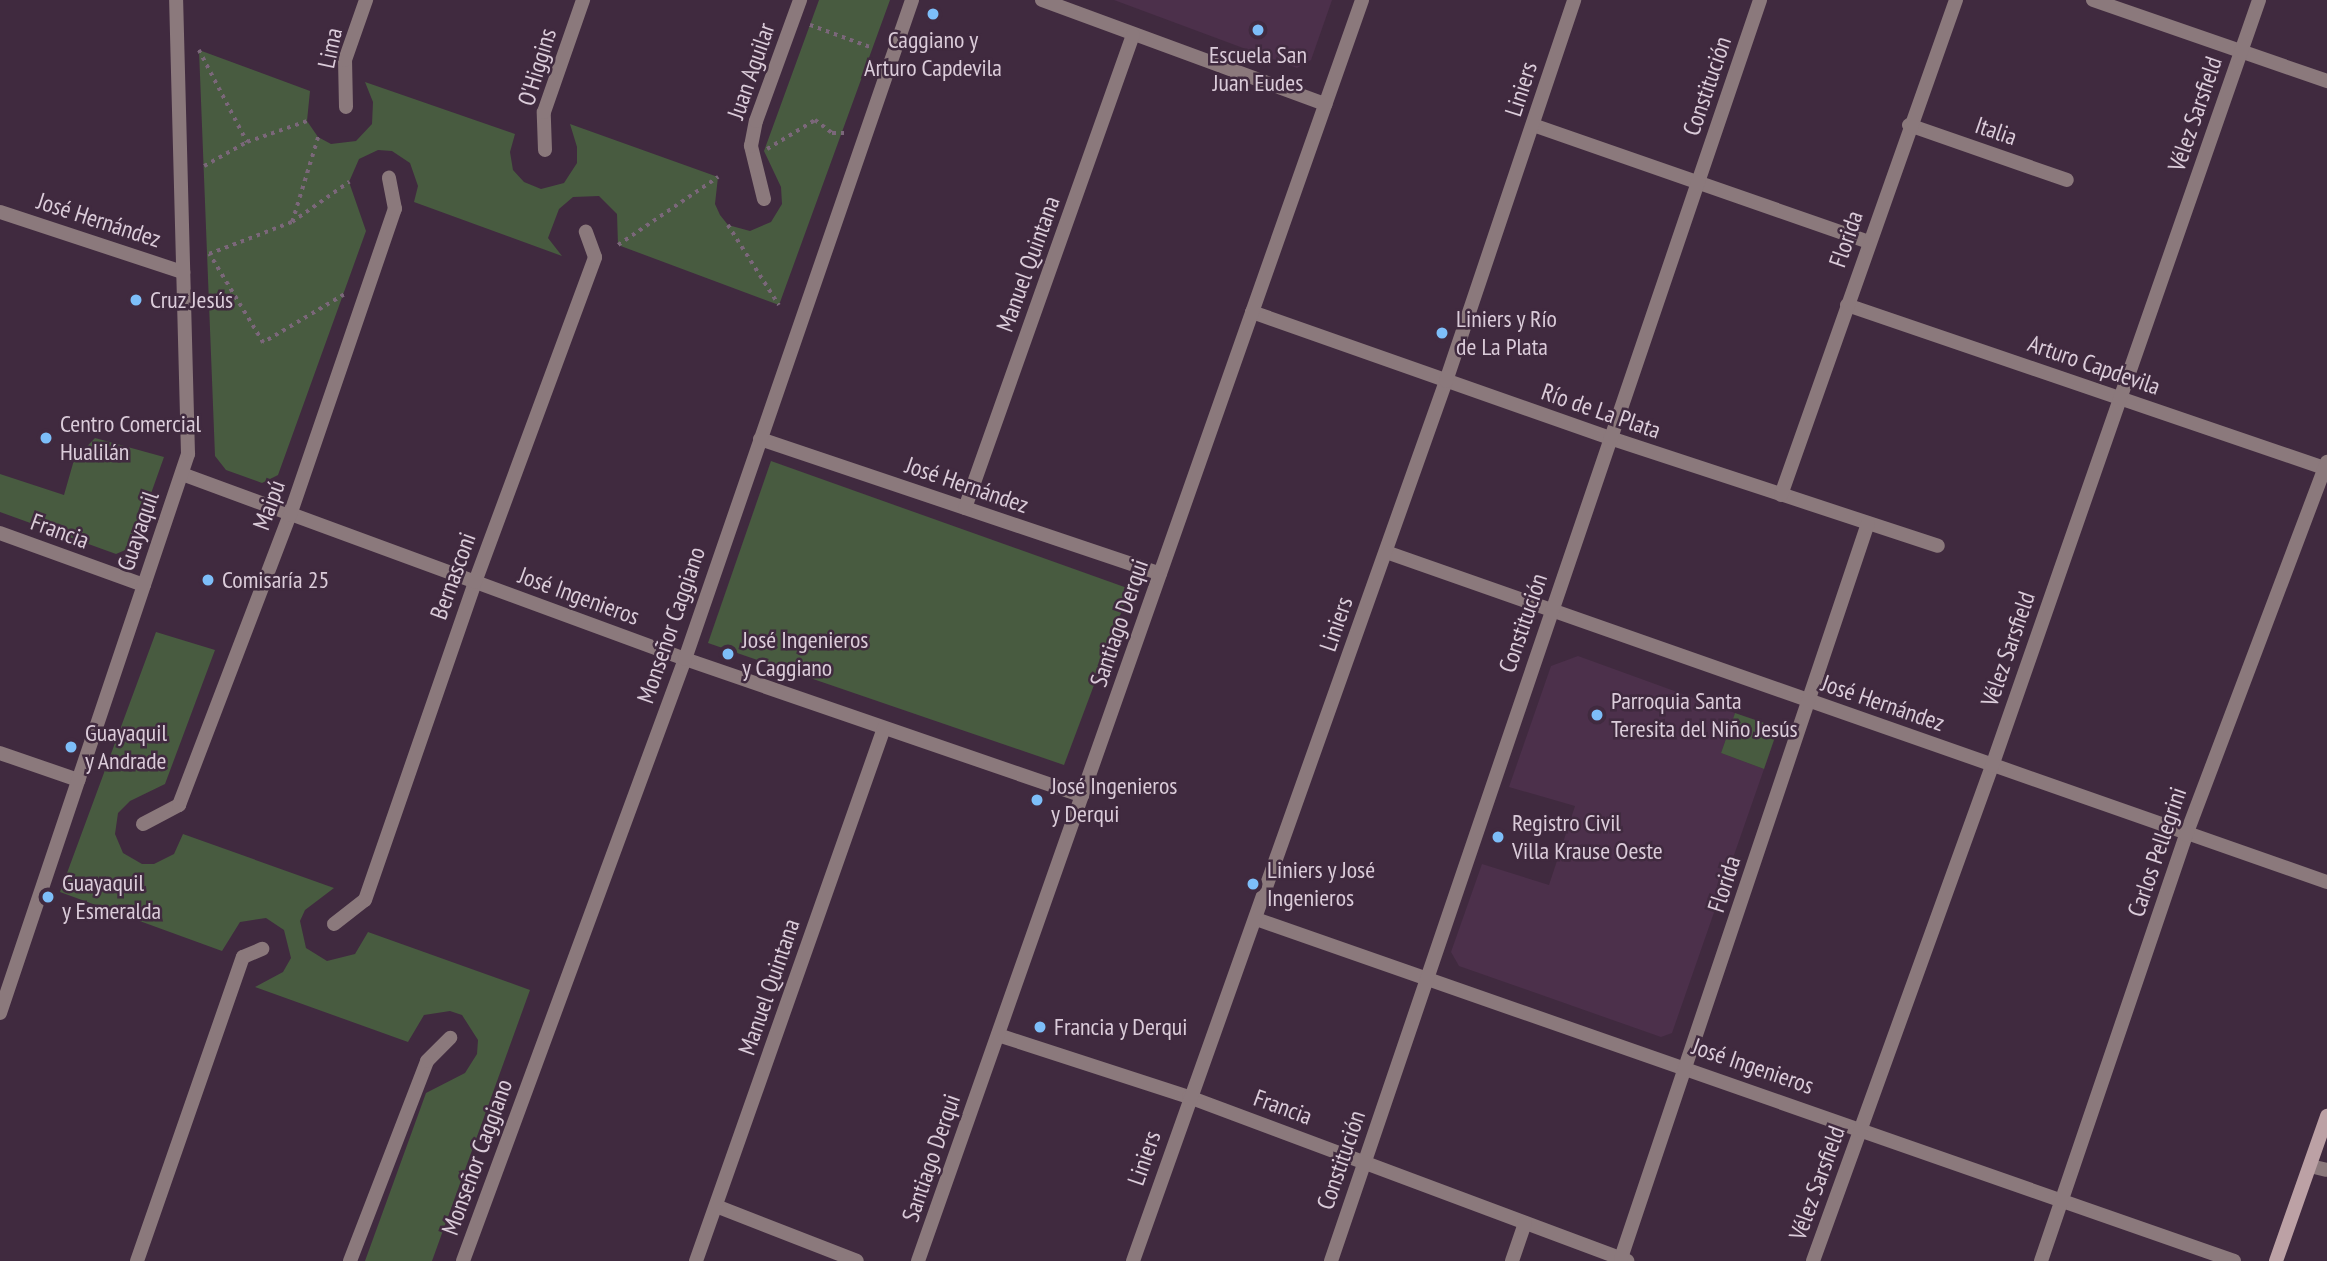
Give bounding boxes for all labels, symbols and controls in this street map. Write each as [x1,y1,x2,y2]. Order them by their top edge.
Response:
marker: Caggiano y Arturo Capdevila [925,6,941,22]
street label: Juan Aguilar [721,19,781,123]
marker: Escuela San Juan Eudes [1250,22,1266,38]
street label: Lima [312,25,348,71]
street label: O'Higgins [512,25,562,109]
place label: Caggiano y Arturo Capdevila [864,26,1002,82]
street label: Constitución [1677,33,1737,139]
place label: Escuela San Juan Eudes [1209,41,1307,97]
street label: Vélez Sarsfield [2162,53,2228,175]
street label: Liniers [1499,58,1543,120]
street label: Italia [1971,111,2021,151]
street label: José Hernández [34,187,164,253]
street label: Manuel Quintana [990,192,1066,336]
street label: Florida [1823,207,1869,271]
place label: Cruz Jesús [150,286,234,314]
marker: Cruz Jesús [128,292,144,308]
place label: Liniers y Río de La Plata [1456,305,1558,361]
marker: Liniers y Río de La Plata [1434,325,1450,341]
street label: Arturo Capdevila [2024,329,2164,401]
street label: Río de La Plata [1538,377,1664,445]
place label: Centro Comercial Hualilán [60,410,201,466]
marker: Centro Comercial Hualilán [38,430,54,446]
street label: José Hernández [902,451,1032,519]
street label: Maipú [247,476,291,534]
street label: Guayaquil [111,488,165,574]
street label: Francia [27,507,93,555]
street label: Bernasconi [424,529,482,623]
street label: Monseñor Caggiano [631,543,711,707]
street label: Santiago Derqui [1084,556,1154,690]
street label: José Ingenieros [515,561,643,631]
place label: Comisaría 25 [222,566,329,594]
street label: Constitución [1493,570,1553,676]
marker: Comisaría 25 [200,572,216,588]
street label: Vélez Sarsfield [1975,588,2041,710]
street label: Liniers [1313,593,1359,655]
place label: José Ingenieros y Caggiano [742,626,868,682]
marker: José Ingenieros y Caggiano [720,646,736,662]
street label: José Hernández [1818,669,1948,737]
place label: Parroquia Santa Teresita del Niño Jesús [1611,687,1798,743]
marker: Parroquia Santa Teresita del Niño Jesús [1589,707,1605,723]
place label: Guayaquil y Andrade [85,719,168,775]
marker: Guayaquil y Andrade [63,739,79,755]
place label: José Ingenieros y Derqui [1051,772,1177,828]
street label: Carlos Pellegrini [2121,784,2193,920]
marker: José Ingenieros y Derqui [1029,792,1045,808]
place label: Registro Civil Villa Krause Oeste [1512,809,1663,865]
marker: Registro Civil Villa Krause Oeste [1490,829,1506,845]
street label: Florida [1701,852,1747,916]
place label: Liniers y José Ingenieros [1267,856,1376,912]
place label: Guayaquil y Esmeralda [62,869,162,925]
marker: Liniers y José Ingenieros [1245,876,1261,892]
marker: Guayaquil y Esmeralda [40,889,56,905]
street label: Manuel Quintana [732,915,806,1059]
place label: Francia y Derqui [1054,1013,1188,1041]
marker: Francia y Derqui [1032,1019,1048,1035]
street label: José Ingenieros [1689,1032,1817,1100]
street label: Monseñor Caggiano [436,1075,518,1239]
street label: Francia [1250,1083,1316,1131]
street label: Santiago Derqui [896,1091,966,1225]
street label: Constitución [1311,1107,1371,1213]
street label: Vélez Sarsfield [1783,1122,1851,1244]
street label: Liniers [1121,1127,1167,1189]

